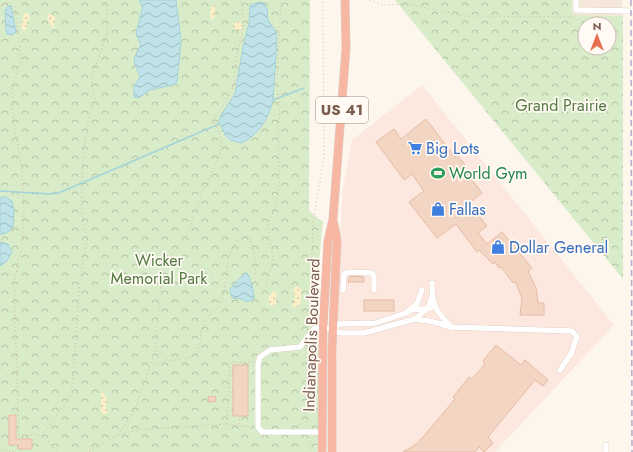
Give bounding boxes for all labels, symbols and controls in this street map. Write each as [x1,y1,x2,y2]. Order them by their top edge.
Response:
north arrow [577,16,617,56]
text: N [593,18,601,34]
park label: Grand Prairie [515,94,607,117]
road number: US 41 [316,97,368,123]
place label: Big Lots [426,137,479,160]
supermarket icon: Big Lots [407,140,423,156]
place label: World Gym [449,162,528,185]
sports icon: World Gym [430,165,446,181]
place label: Fallas [449,198,486,221]
shop icon: Fallas [430,201,446,217]
place label: Dollar General [509,236,608,259]
shop icon: Dollar General [490,239,506,255]
park label: Wicker Memorial Park [111,249,208,290]
street label: Indianapolis Boulevard [297,258,326,412]

